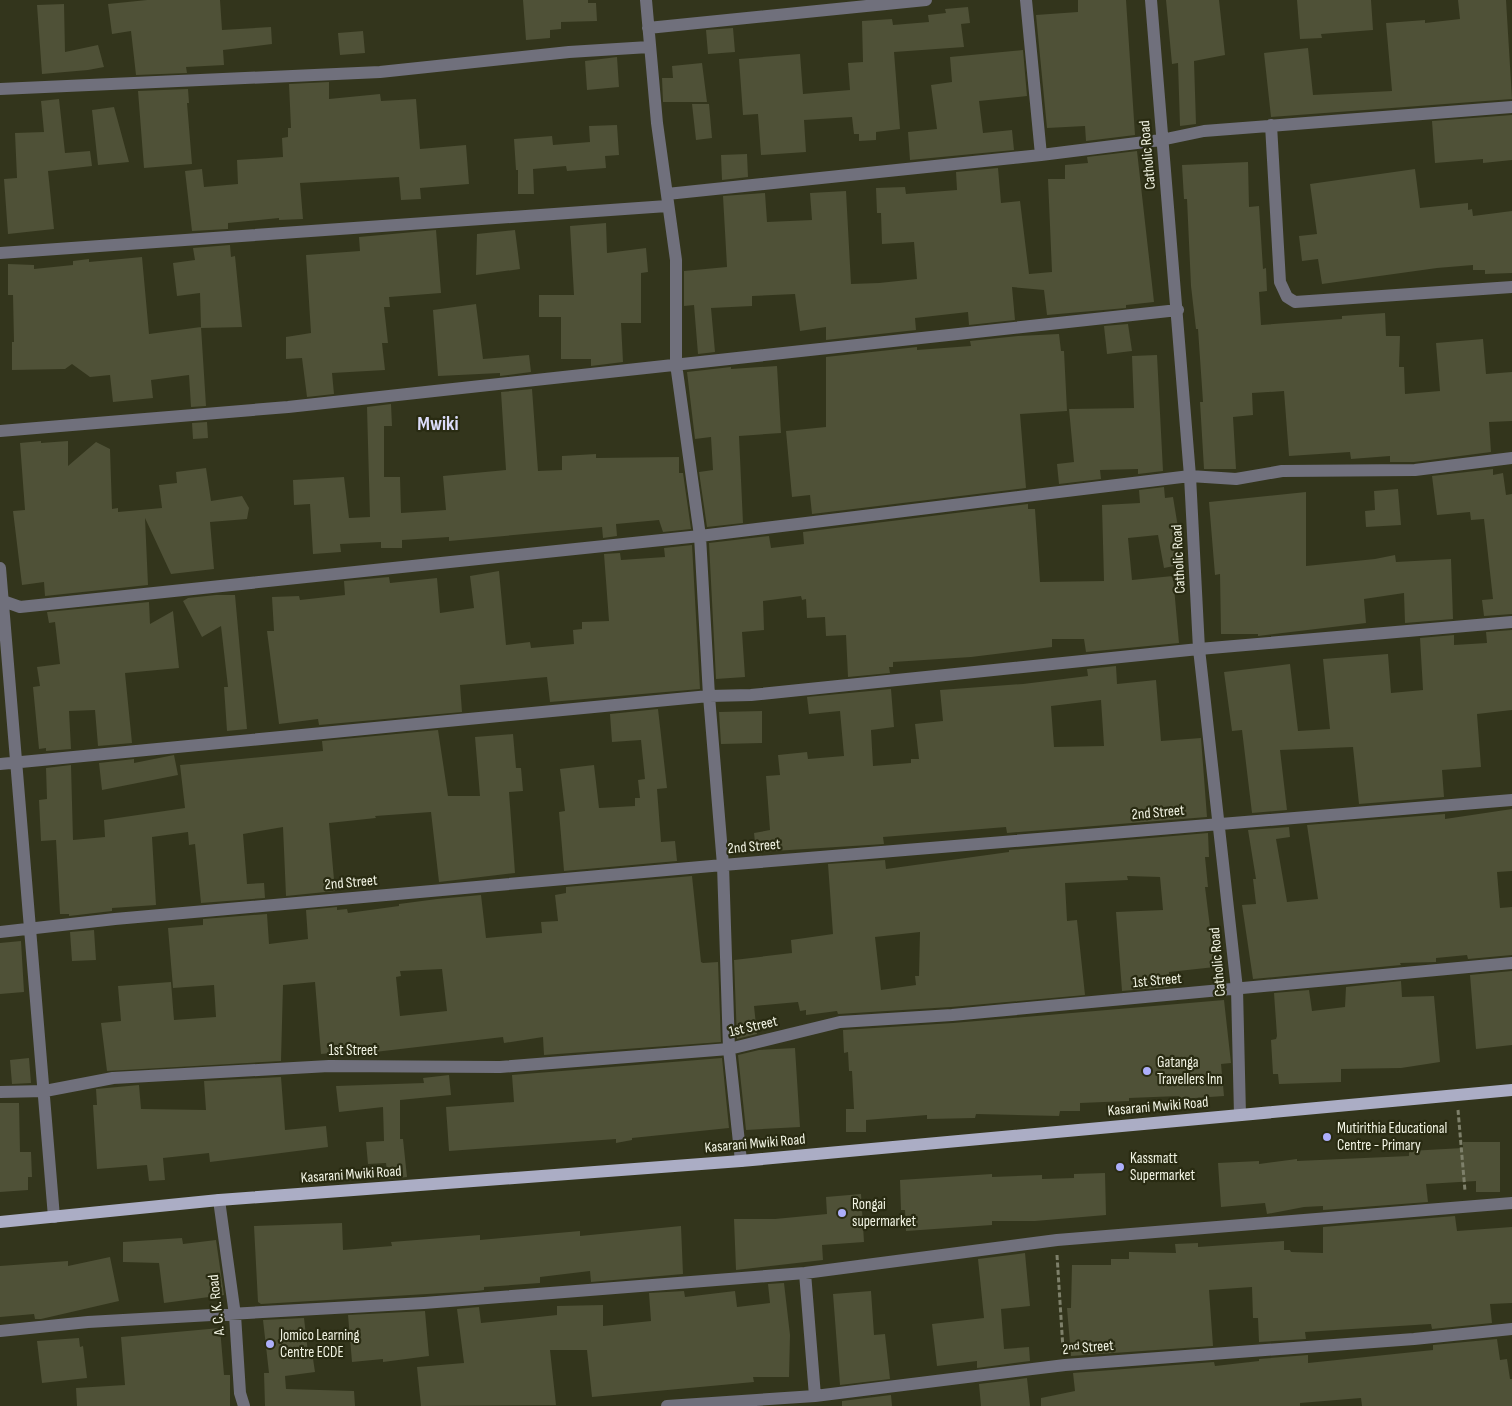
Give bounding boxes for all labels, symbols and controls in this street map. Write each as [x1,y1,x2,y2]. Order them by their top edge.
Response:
street label: Catholic Road [1135,120,1160,190]
district label: Mwiki [417,412,459,436]
street label: Catholic Road [1167,524,1190,594]
street label: 2nd Street [1131,801,1186,824]
street label: 2nd Street [727,835,782,858]
street label: 2nd Street [324,871,379,894]
street label: Catholic Road [1205,927,1230,997]
street label: 1st Street [1132,969,1183,992]
street label: 1st Street [727,1012,780,1041]
street label: 1st Street [328,1041,378,1060]
place label: Gatanga Travellers Inn [1157,1053,1223,1089]
marker: Gatanga Travellers Inn [1141,1065,1153,1077]
street label: Kasarani Mwiki Road [1107,1093,1209,1120]
place label: Mutirithia Educational Centre - Primary [1337,1119,1447,1155]
street label: Kasarani Mwiki Road [704,1130,806,1157]
marker: Mutirithia Educational Centre - Primary [1321,1131,1333,1143]
place label: Kassmatt Supermarket [1130,1149,1195,1185]
street label: Kasarani Mwiki Road [300,1161,402,1187]
marker: Kassmatt Supermarket [1114,1161,1126,1173]
place label: Rongai supermarket [852,1195,916,1231]
marker: Rongai supermarket [836,1207,848,1219]
street label: A. C. K. Road [204,1273,229,1337]
place label: Jomico Learning Centre ECDE [279,1326,359,1362]
street label: 2ⁿᵈ Street [1062,1336,1115,1359]
marker: Jomico Learning Centre ECDE [264,1338,276,1350]

